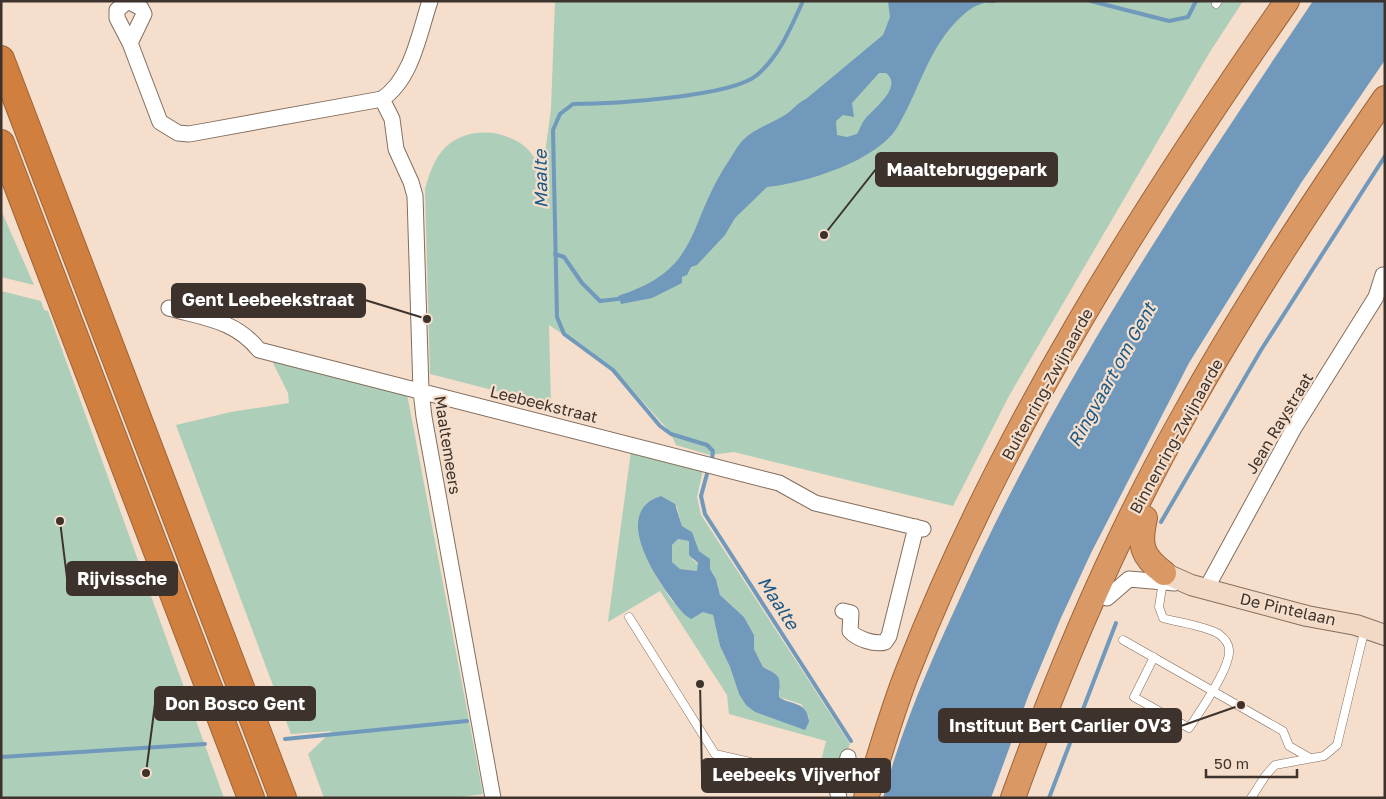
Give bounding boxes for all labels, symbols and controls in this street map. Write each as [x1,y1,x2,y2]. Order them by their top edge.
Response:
water label: Maalte [528,148,552,209]
callout: Maaltebruggepark [876,153,1057,186]
text: Maaltebruggepark [887,158,1048,180]
callout: Gent Leebeekstraat [172,284,365,317]
text: Gent Leebeekstraat [182,288,354,310]
water label: Ringvaart om Gent [1063,297,1161,450]
street label: Buitenring-Zwijnaarde [997,305,1097,463]
street label: Binnenring-Zwijnaarde [1125,355,1227,517]
street label: Jean Raystraat [1241,369,1317,477]
street label: Leebeekstraat [488,381,600,427]
street label: Maaltemeers [430,394,466,496]
callout: Rijvissche [67,562,177,595]
text: Rijvissche [77,567,167,589]
water label: Maalte [754,572,805,634]
street label: De Pintelaan [1238,588,1338,630]
callout: Don Bosco Gent [155,687,315,720]
text: Don Bosco Gent [165,692,305,714]
callout: Instituut Bert Carlier OV3 [939,709,1181,742]
text: Instituut Bert Carlier OV3 [949,714,1171,736]
scale bar [1206,746,1297,778]
text: 50 m [1214,754,1249,772]
callout: Leebeeks Vijverhof [702,759,890,792]
text: Leebeeks Vijverhof [712,763,880,785]

